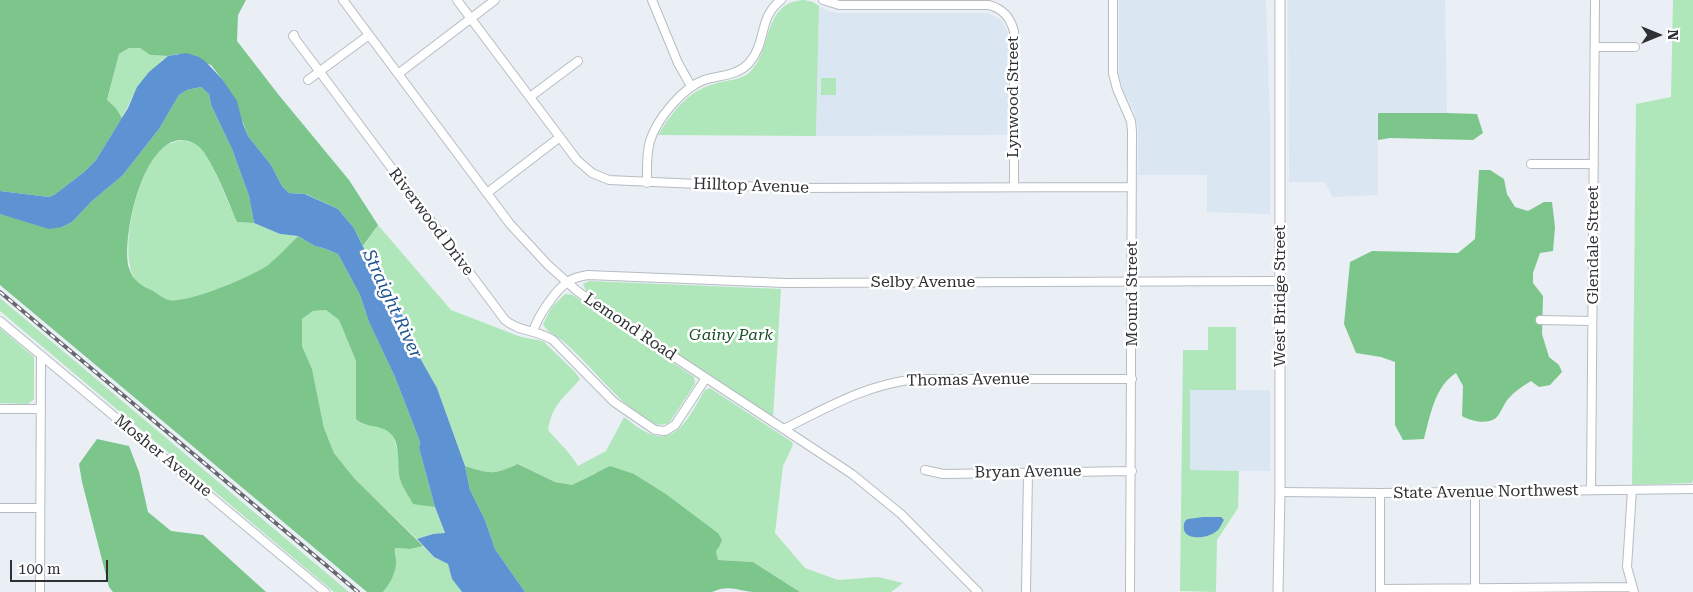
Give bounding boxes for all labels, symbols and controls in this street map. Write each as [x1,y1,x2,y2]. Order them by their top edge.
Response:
north arrow [1633,10,1683,60]
text: N [1665,30,1681,40]
street label: Lynwood Street [1003,36,1023,158]
street label: Riverwood Drive [384,165,478,279]
street label: Hilltop Avenue [693,174,809,198]
street label: Glendale Street [1583,185,1603,305]
street label: West Bridge Street [1270,225,1290,367]
street label: Mound Street [1122,241,1142,347]
water label: Straight River [357,246,427,362]
street label: Selby Avenue [871,272,975,292]
street label: Lemond Road [580,289,680,365]
park label: Gainy Park [689,325,773,345]
street label: Thomas Avenue [906,369,1030,391]
street label: Mosher Avenue [110,411,216,501]
street label: Bryan Avenue [974,461,1082,483]
street label: State Avenue Northwest [1393,481,1579,503]
scale bar [12,550,110,582]
text: 100 m [18,560,61,578]

